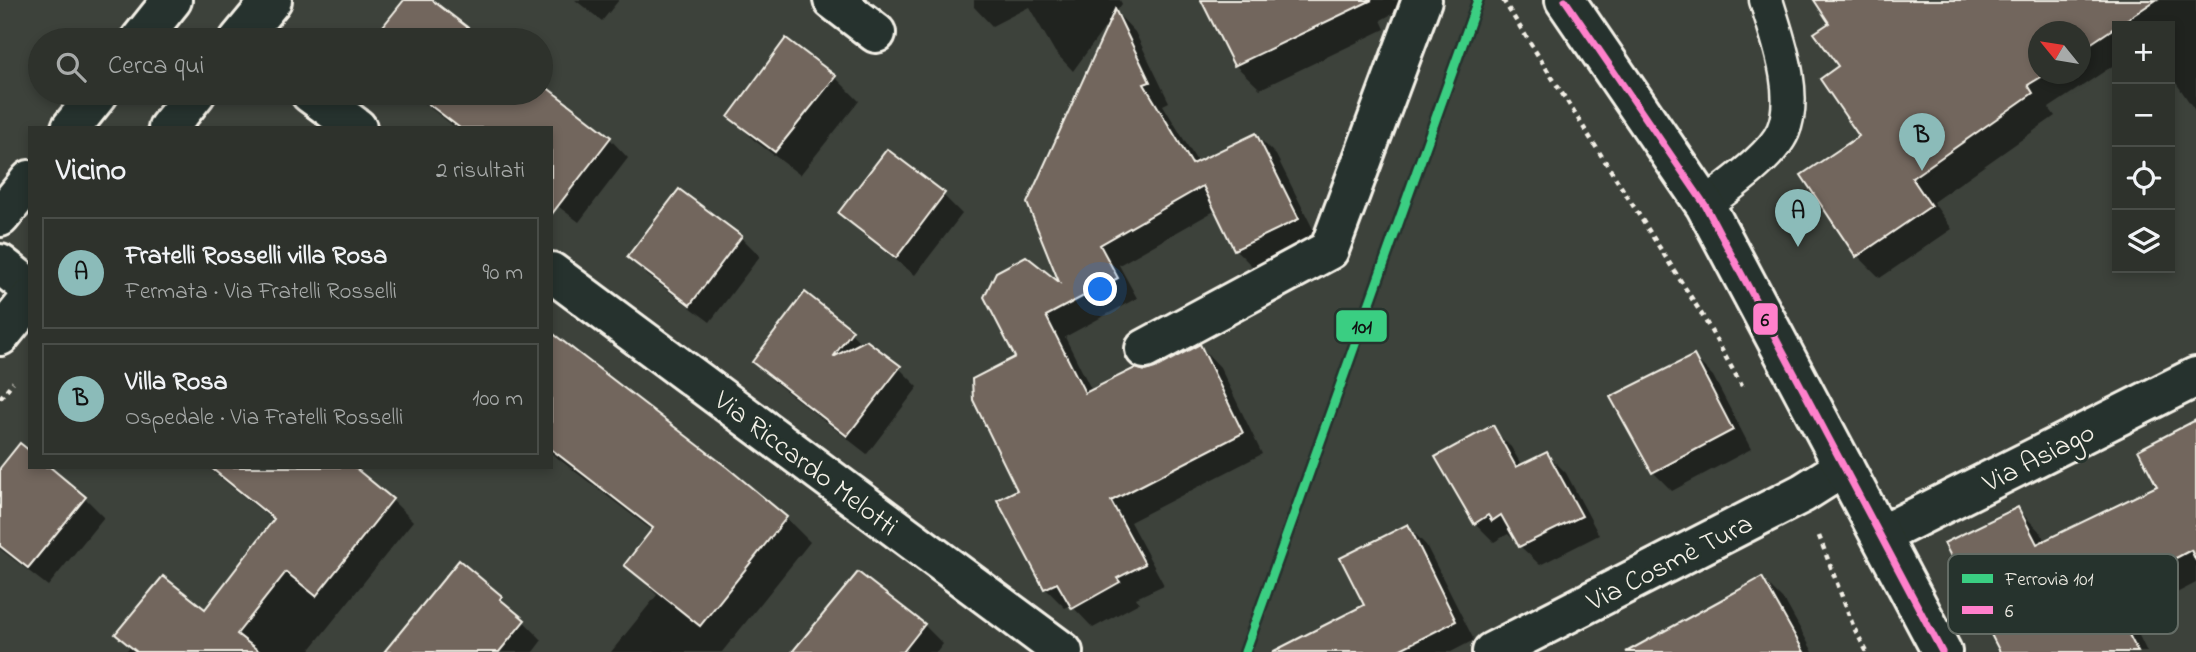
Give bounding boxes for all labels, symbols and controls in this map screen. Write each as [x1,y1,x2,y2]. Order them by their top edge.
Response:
north arrow [2028,21,2091,84]
map controls [2112,21,2175,273]
button: + [2112,21,2175,84]
search box [28,28,553,105]
icon: search [52,48,90,86]
text: Cerca qui [108,48,204,86]
button: − [2112,84,2175,147]
pin: B [1899,113,1945,171]
button: locate [2112,147,2175,210]
text: Vicino [56,150,126,194]
text: 2 risultati [436,155,525,188]
pin: A [1775,189,1821,247]
button: layers [2112,210,2175,273]
text: Fratelli Rosselli villa Rosa [125,238,387,276]
text: A [74,257,88,290]
text: 90 m [483,257,523,290]
your location [1083,272,1117,306]
text: Fermata · Via Fratelli Rosselli [125,276,397,309]
line badge: 6 [1752,302,1779,336]
text: 6 [1761,308,1770,335]
line badge: 101 [1335,309,1388,343]
text: 101 [1352,315,1372,342]
text: Villa Rosa [125,364,228,402]
street label: Via Riccardo Melotti [704,381,905,548]
text: B [73,383,89,416]
text: 100 m [472,383,523,416]
text: Ospedale · Via Fratelli Rosselli [125,402,403,435]
street label: Via Asiago [1976,413,2103,505]
street label: Via Cosmè Tura [1580,505,1761,624]
legend [1948,554,2178,634]
text: Ferrovia 101 [2004,567,2094,594]
text: 6 [2005,599,2013,626]

